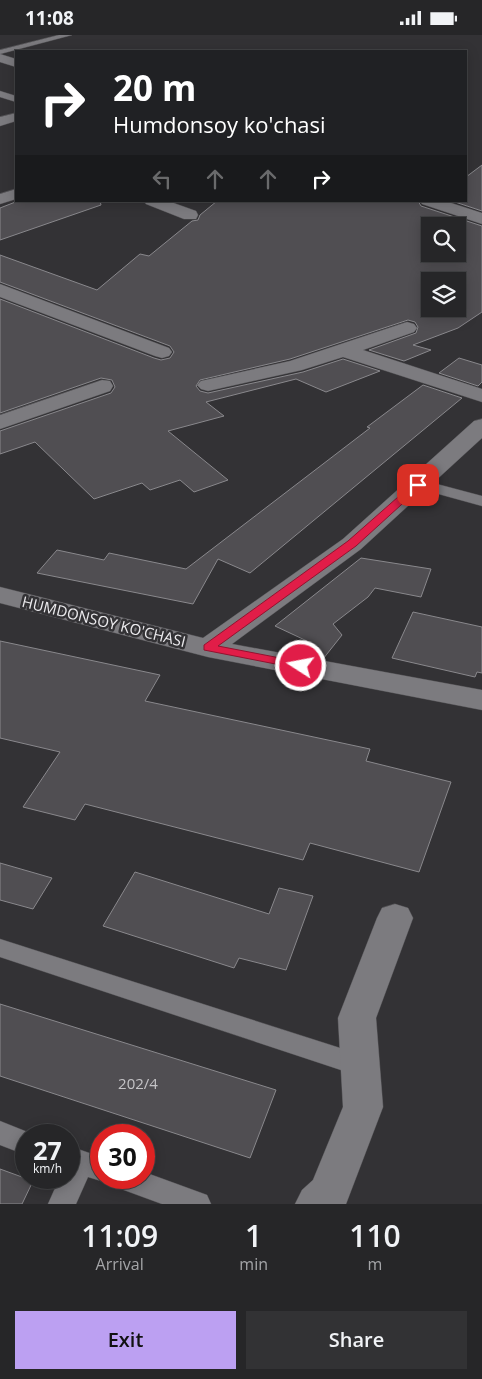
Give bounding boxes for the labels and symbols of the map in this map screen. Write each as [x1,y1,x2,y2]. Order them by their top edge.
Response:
pin [397,464,439,506]
street label: HUMDONSOY KO'CHASI [20,591,188,651]
position arrow [274,639,326,691]
house number: 202/4 [118,1073,158,1093]
speed limit sign: 30 [90,1124,155,1189]

